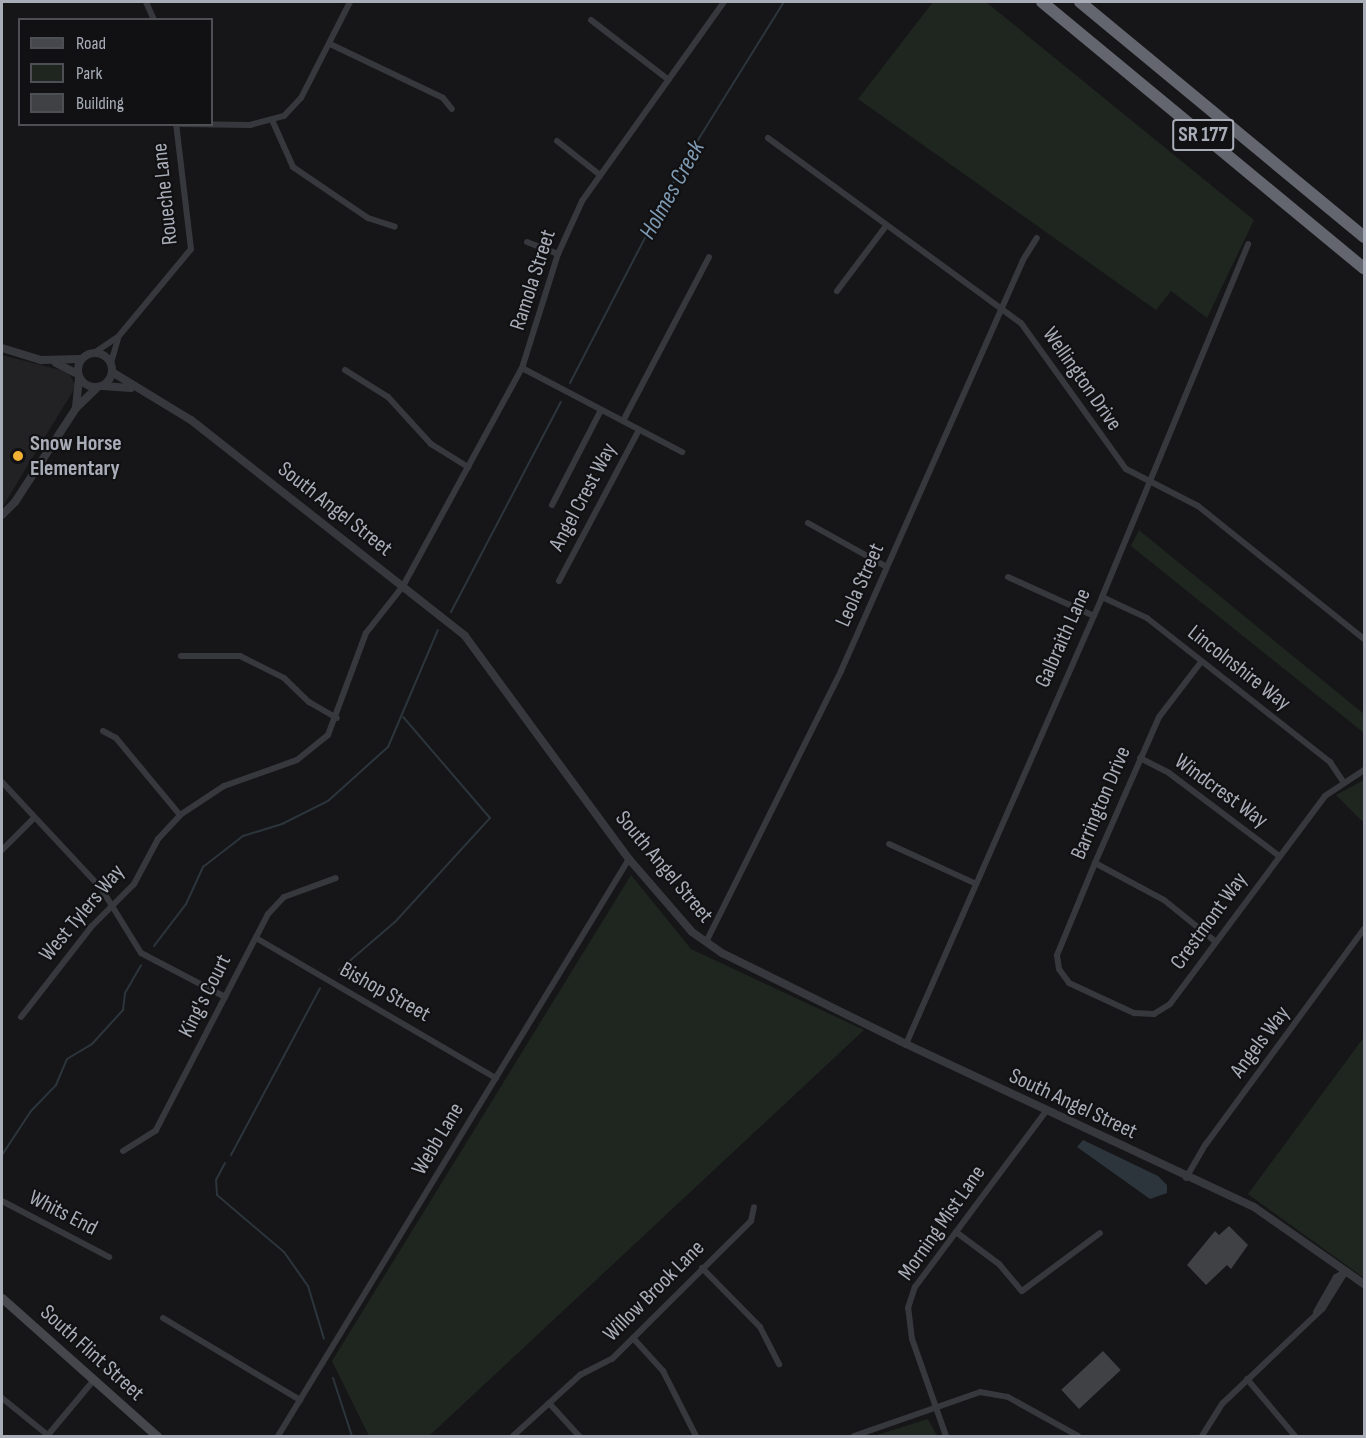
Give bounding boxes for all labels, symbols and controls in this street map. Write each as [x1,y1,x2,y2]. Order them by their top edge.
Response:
legend [18,18,213,126]
text: Road [76,33,106,54]
text: Park [76,63,102,84]
text: Building [76,93,124,114]
road number: SR 177 [1172,117,1234,153]
water label: Holmes Creek [633,136,711,244]
street label: Roueche Lane [147,142,183,246]
street label: Ramola Street [504,226,562,334]
street label: Wellington Drive [1037,322,1127,436]
place label: Snow Horse Elementary [30,430,122,482]
street label: Angel Crest Way [544,439,622,555]
marker: Snow Horse Elementary [11,449,25,463]
street label: South Angel Street [272,456,398,562]
street label: Leola Street [830,539,890,631]
street label: Galbraith Lane [1029,584,1097,692]
street label: Lincolnshire Way [1182,620,1296,716]
street label: Barrington Drive [1065,743,1137,863]
street label: Windcrest Way [1169,748,1273,834]
street label: South Angel Street [609,806,719,928]
street label: West Tylers Way [34,859,130,967]
street label: Crestmont Way [1165,867,1253,975]
street label: King's Court [173,950,237,1042]
street label: Bishop Street [335,956,435,1028]
street label: Angels Way [1225,1001,1295,1083]
street label: South Angel Street [1005,1063,1141,1145]
street label: Webb Lane [406,1098,470,1180]
street label: Morning Mist Lane [893,1161,991,1285]
street label: Whits End [24,1185,102,1241]
street label: Willow Brook Lane [598,1235,710,1347]
street label: South Flint Street [35,1300,149,1406]

